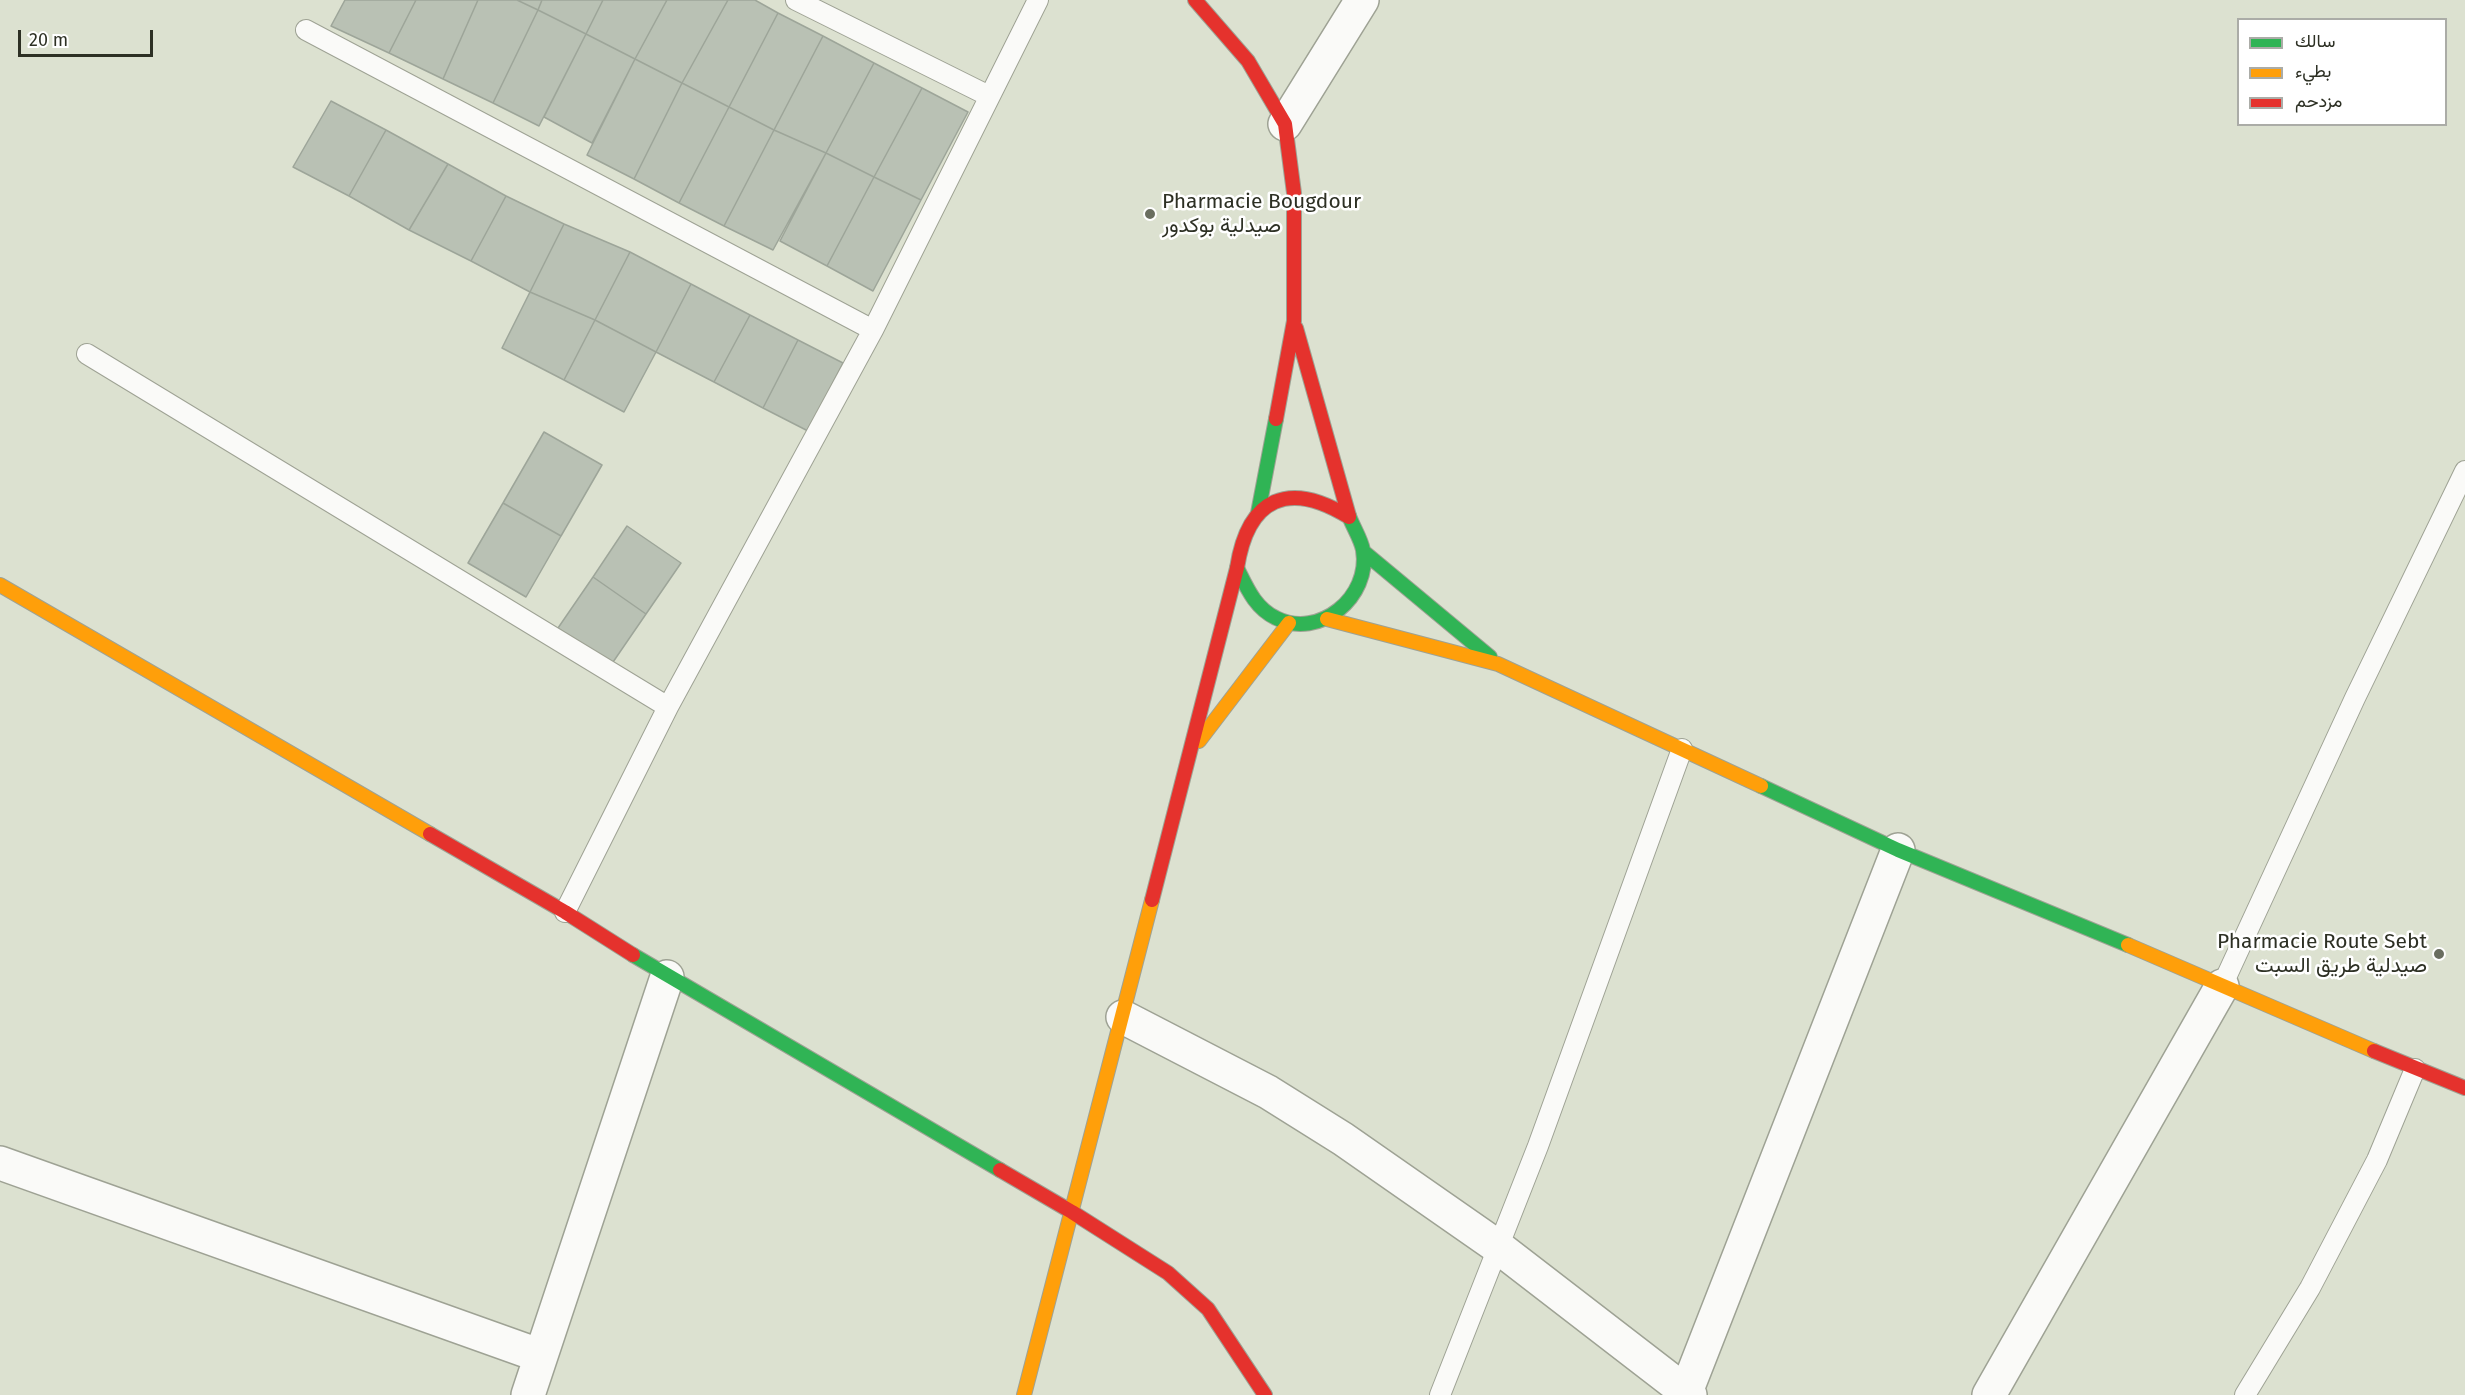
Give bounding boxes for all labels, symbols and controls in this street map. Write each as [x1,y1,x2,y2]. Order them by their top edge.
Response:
scale bar [21,18,156,56]
legend [2237,18,2447,126]
text: 20 m [29,29,68,51]
text: سالك [2295,30,2335,52]
text: بطيء [2295,60,2331,82]
text: مزدحم [2295,90,2342,112]
place label: Pharmacie Bougdour صيدلية بوكدور [1162,189,1361,239]
marker: Pharmacie Bougdour صيدلية بوكدور [1143,207,1157,221]
place label: Pharmacie Route Sebt صيدلية طريق السبت [2217,929,2427,979]
marker: Pharmacie Route Sebt صيدلية طريق السبت [2432,947,2446,961]

